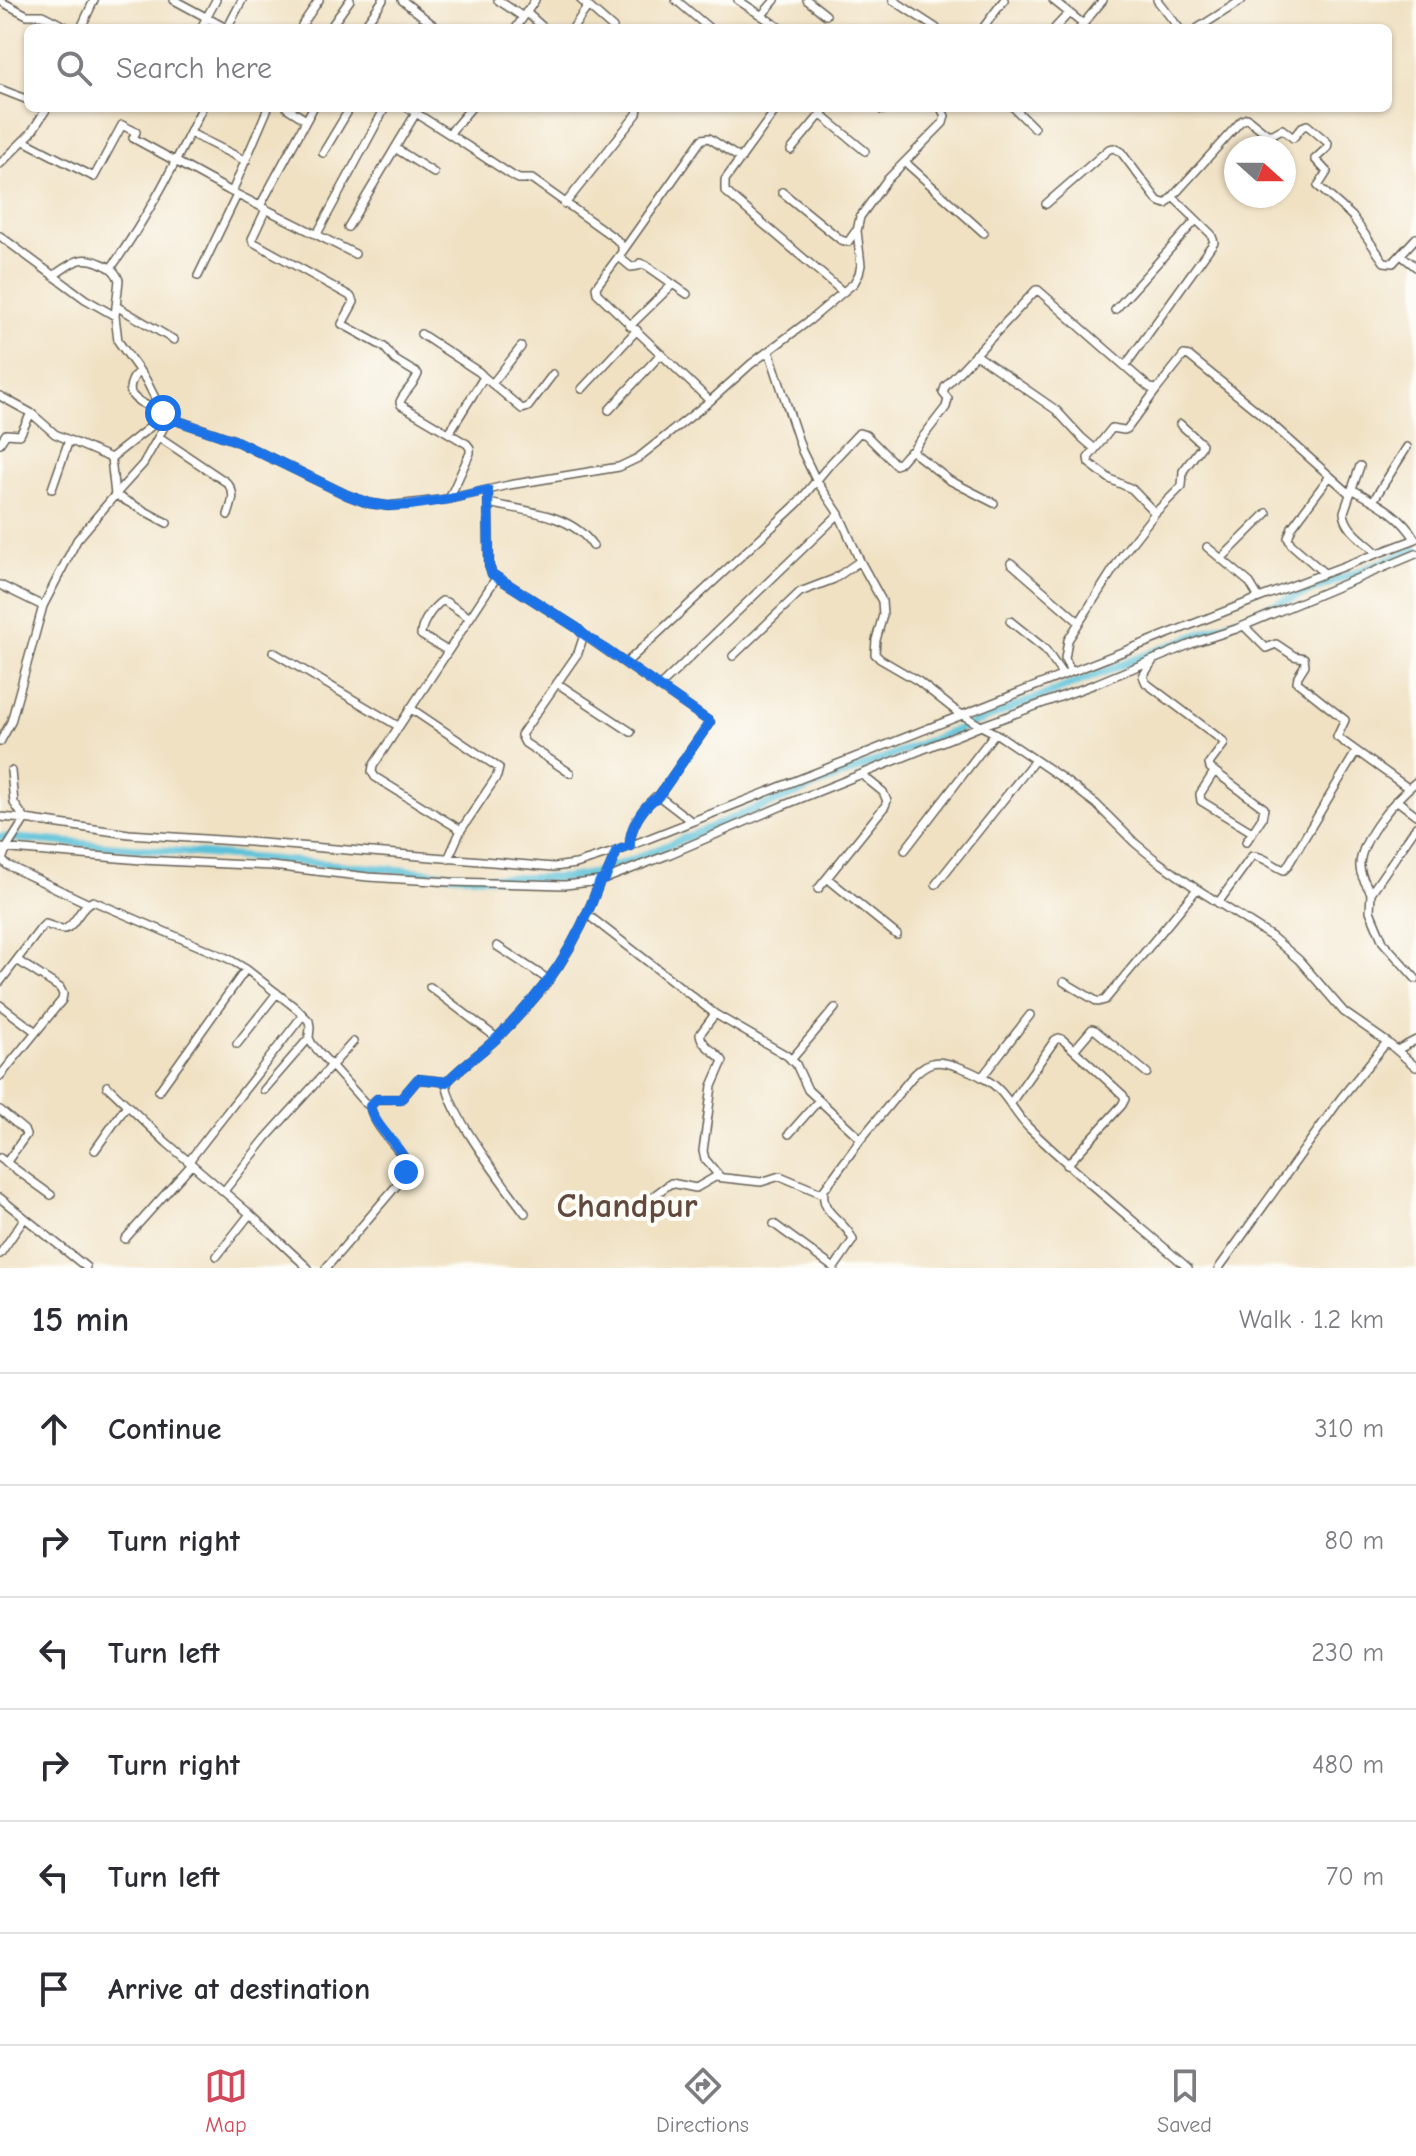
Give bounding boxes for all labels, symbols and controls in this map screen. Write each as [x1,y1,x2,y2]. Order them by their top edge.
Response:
search box [24,24,1392,112]
icon: search [52,46,96,90]
text: Search here [116,51,272,86]
north arrow [1224,136,1296,208]
route start [145,395,181,431]
route end [388,1154,424,1190]
district label: Chandpur [557,1186,698,1226]
text: 15 min [32,1300,129,1340]
text: Walk · 1.2 km [1239,1305,1384,1335]
icon: ahead [32,1407,76,1451]
text: Continue [108,1412,222,1447]
text: 310 m [1315,1414,1384,1444]
icon: right [32,1519,76,1563]
text: Turn right [108,1524,240,1559]
text: 80 m [1325,1526,1384,1556]
icon: left [32,1631,76,1675]
text: Turn left [108,1636,220,1671]
text: 230 m [1311,1638,1384,1668]
icon: right [32,1743,76,1787]
text: Turn right [108,1748,240,1783]
text: 480 m [1312,1750,1384,1780]
icon: left [32,1855,76,1899]
text: Turn left [108,1860,220,1895]
text: 70 m [1326,1862,1384,1892]
icon: arrive [32,1967,76,2011]
text: Arrive at destination [108,1972,370,2007]
tab: Map [204,2064,248,2138]
tab: Directions [656,2064,749,2138]
tab: Saved [1157,2064,1212,2138]

